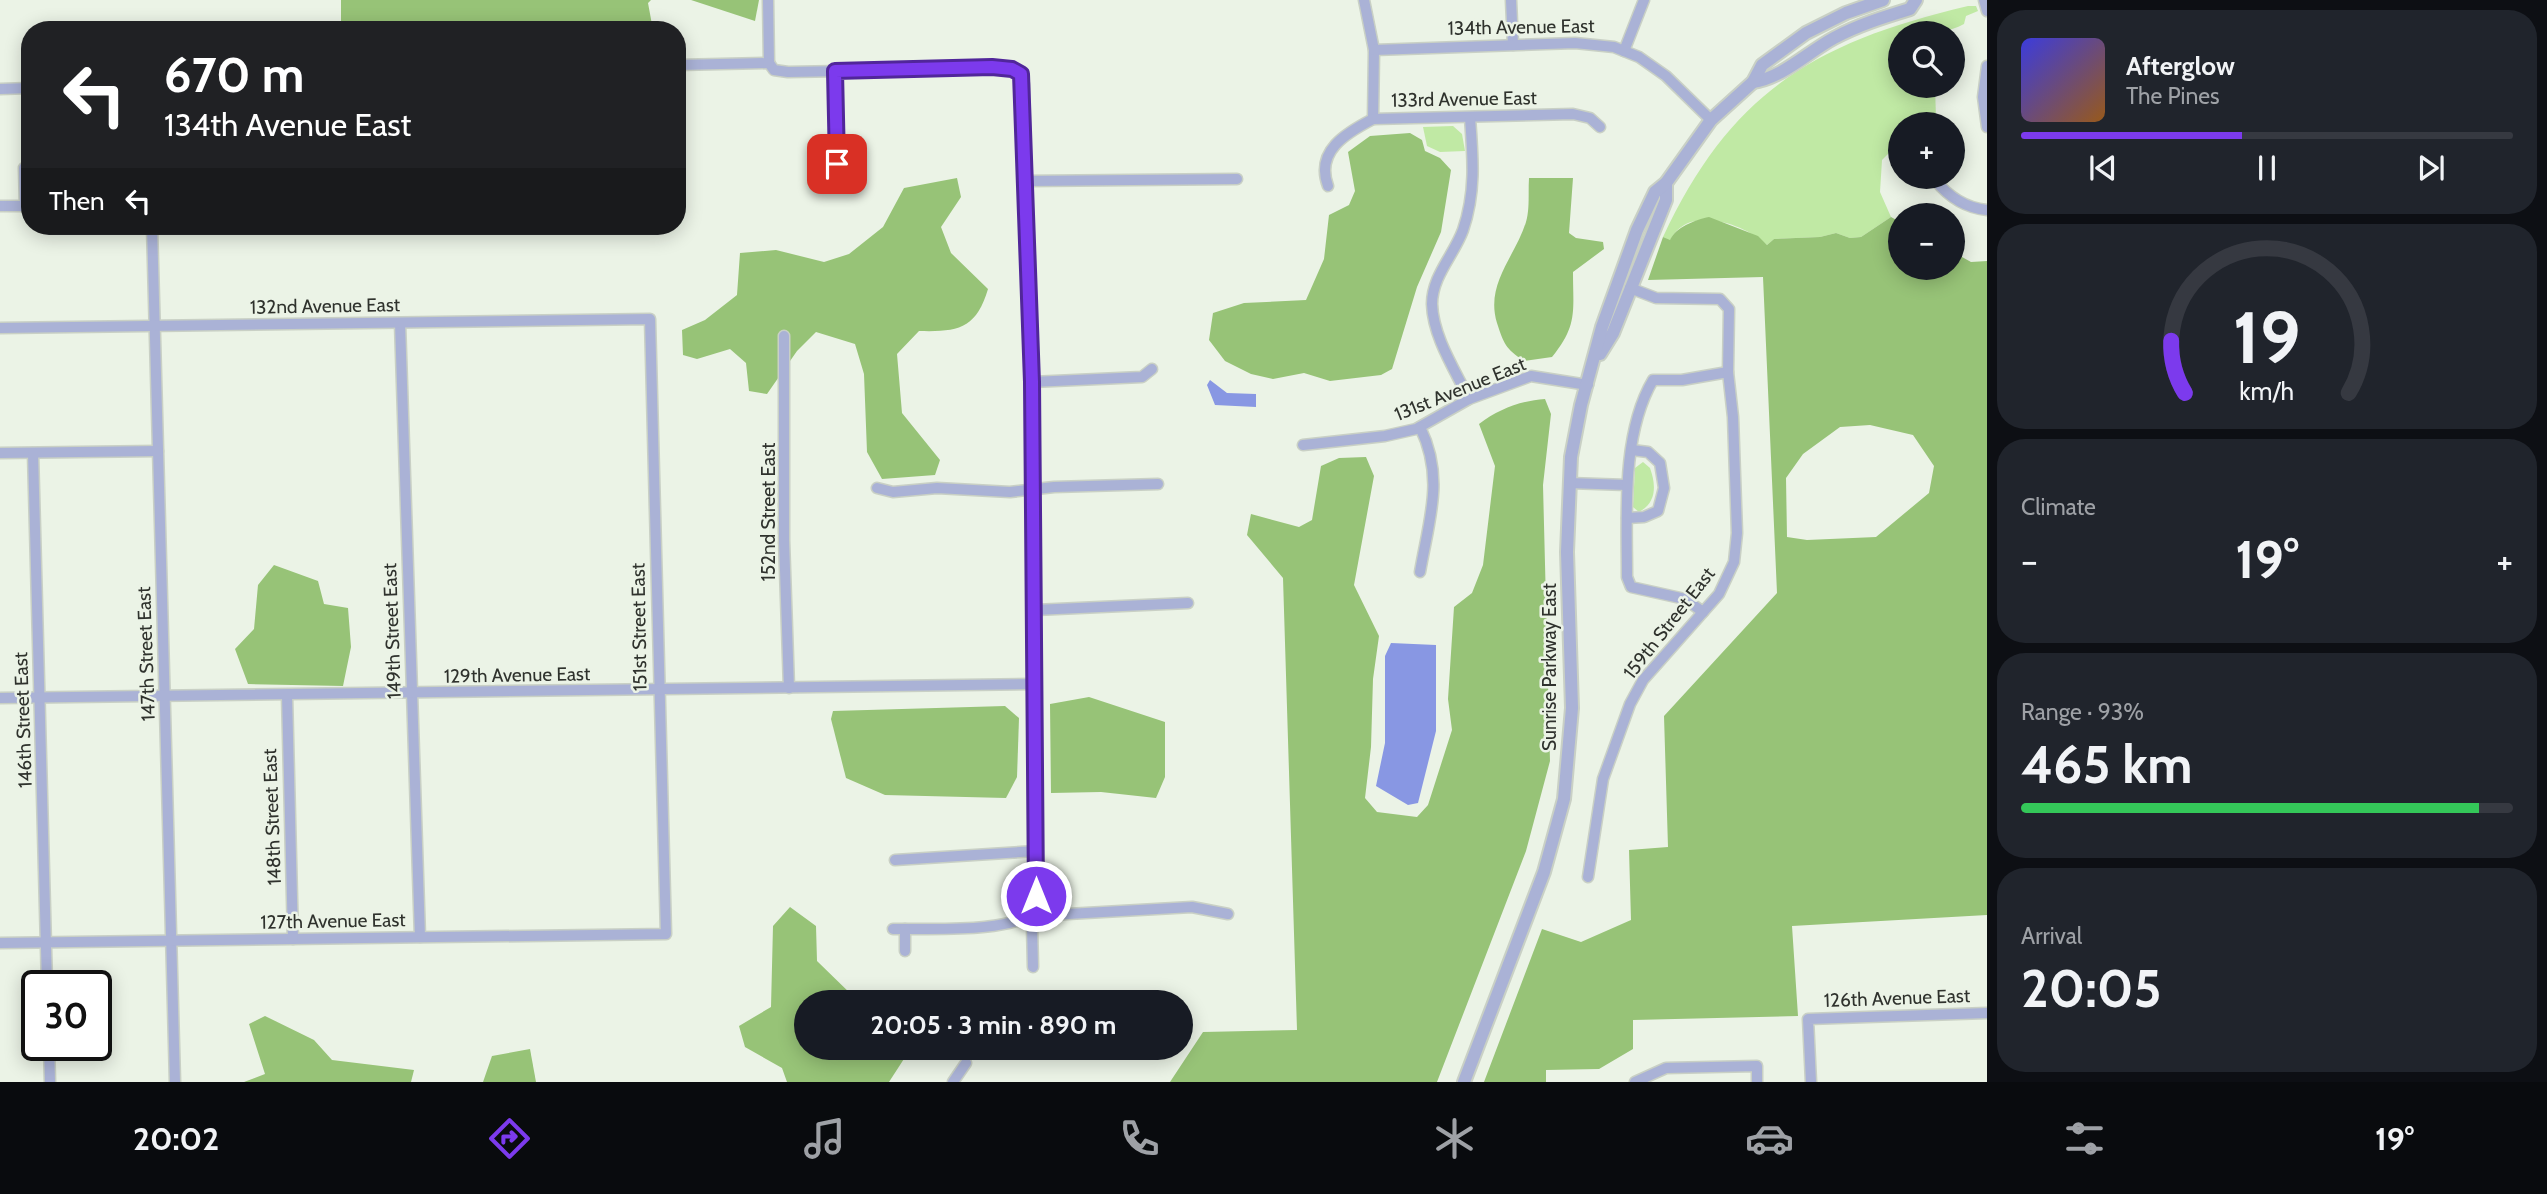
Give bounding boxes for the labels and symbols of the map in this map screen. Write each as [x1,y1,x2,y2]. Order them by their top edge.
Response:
street label: 134th Avenue East [1447,14,1595,40]
street label: 133rd Avenue East [1391,86,1538,112]
pin [807,134,867,194]
street label: 132nd Avenue East [250,293,401,319]
street label: 131st Avenue East [1391,352,1530,426]
street label: 152nd Street East [757,442,780,581]
street label: 149th Street East [378,562,406,699]
street label: 151st Street East [626,562,652,691]
street label: 159th Street East [1618,562,1720,683]
street label: Sunrise Parkway East [1538,582,1561,751]
street label: 147th Street East [132,586,160,722]
street label: 146th Street East [9,651,37,788]
street label: 129th Avenue East [444,662,591,688]
street label: 148th Street East [258,748,286,886]
position arrow [999,859,1073,933]
street label: 127th Avenue East [260,908,406,934]
speed limit sign: 30 [21,970,112,1061]
street label: 126th Avenue East [1823,984,1971,1012]

